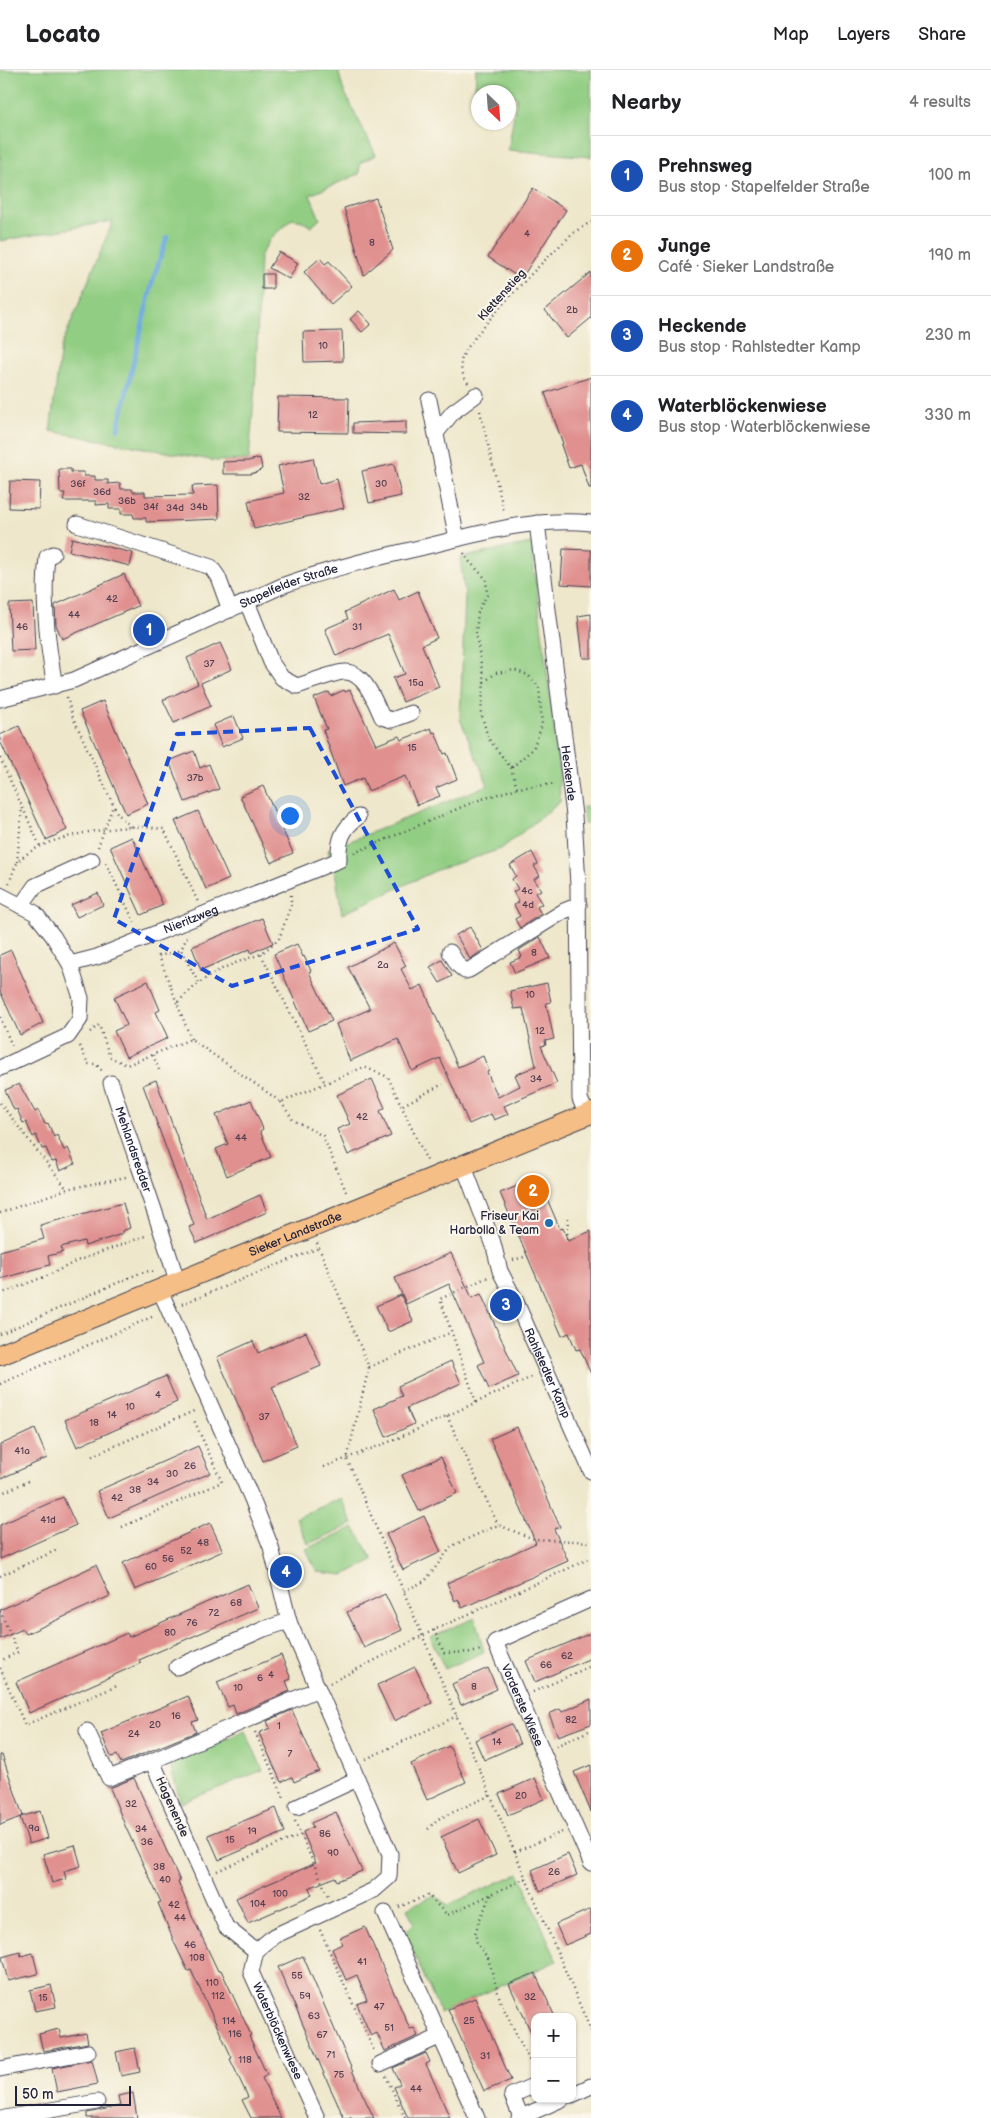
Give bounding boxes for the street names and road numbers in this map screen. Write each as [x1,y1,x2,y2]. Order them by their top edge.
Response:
street label: Klettenstieg [475,266,529,324]
street label: Stapelfelder Straße [237,561,340,612]
street label: Heckende [558,744,580,802]
street label: Nieritzweg [161,902,220,937]
street label: Mehlandsredder [112,1105,155,1195]
street label: Sieker Landstraße [247,1208,344,1260]
street label: Rahlstedter Kamp [521,1326,574,1421]
street label: Vorderste Wiese [498,1662,547,1749]
street label: Hagenende [152,1775,192,1839]
street label: Waterblöckenwiese [249,1980,306,2082]

